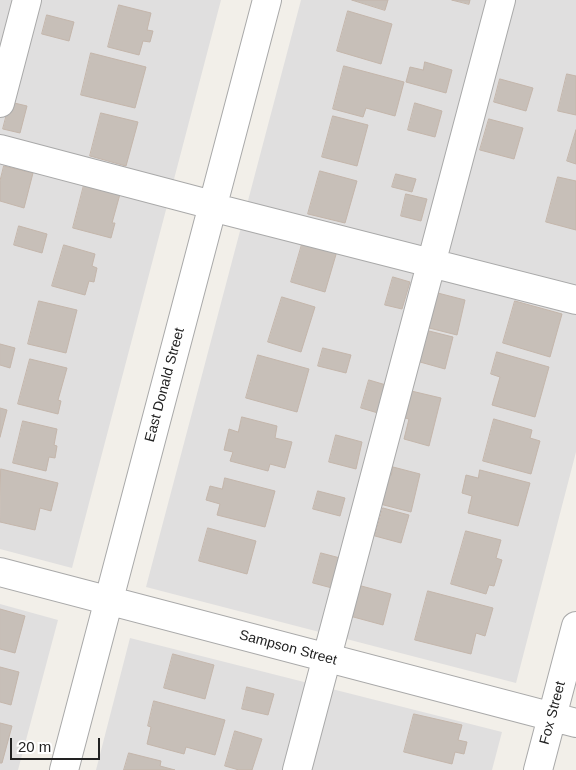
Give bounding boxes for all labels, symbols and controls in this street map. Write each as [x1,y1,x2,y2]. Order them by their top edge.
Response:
street label: East Donald Street [142,326,188,444]
street label: Sampson Street [237,627,339,669]
street label: Fox Street [537,680,569,746]
scale bar [12,728,102,760]
text: 20 m [18,738,51,755]

